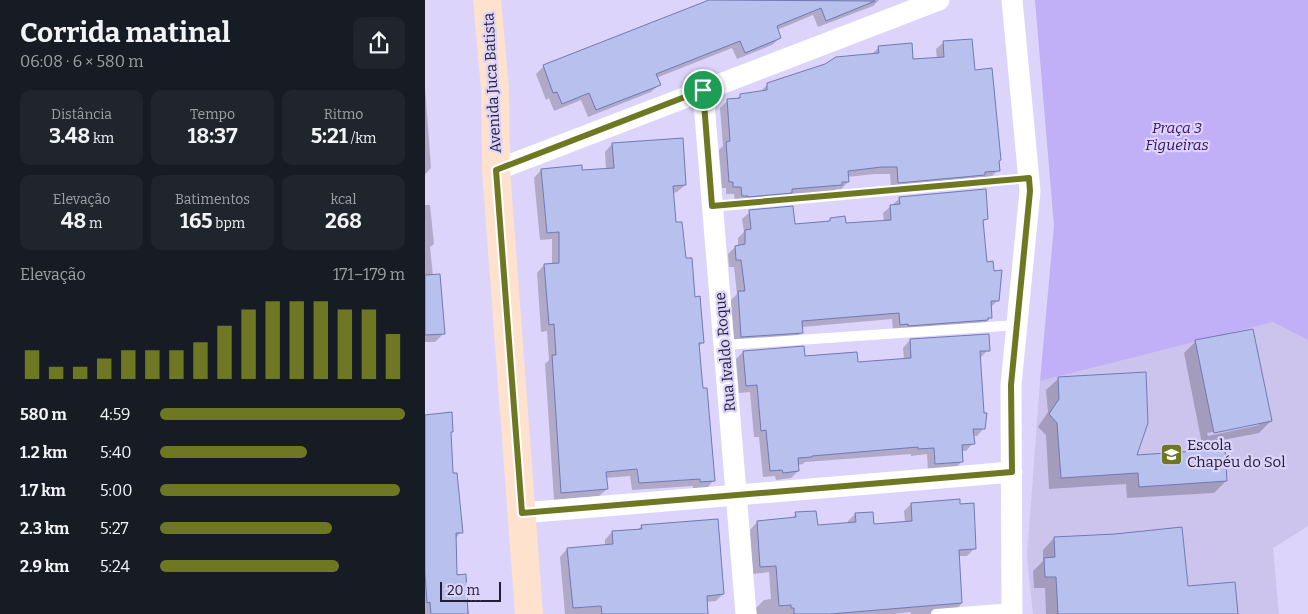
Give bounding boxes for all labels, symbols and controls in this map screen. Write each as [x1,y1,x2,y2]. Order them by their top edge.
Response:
street label: Avenida Juca Batista [479,12,505,154]
text: Corrida matinal [20,16,230,49]
button: share [353,17,405,69]
text: 06:08 · 6 × 580 m [20,52,143,71]
pin [682,69,724,111]
icon: arrive [689,76,717,104]
text: Distância [51,106,112,123]
text: Tempo [190,106,235,123]
text: Ritmo [324,106,363,123]
park label: Praça 3 Figueiras [1145,119,1209,154]
text: 3.48 [49,123,90,149]
text: 18:37 [187,123,238,149]
text: 5:21 [311,123,348,149]
text: km [90,130,114,147]
text: /km [348,130,376,147]
text: Elevação [53,191,110,208]
text: Batimentos [175,191,250,208]
text: kcal [330,191,357,208]
text: 48 [61,208,86,234]
text: 165 [180,208,213,234]
text: 268 [325,208,362,234]
text: m [86,215,102,232]
text: bpm [213,215,245,232]
text: Elevação [20,265,86,284]
text: 171–179 m [333,265,405,284]
street label: Rua Ivaldo Roque [711,291,739,413]
text: 580 m [20,405,67,424]
text: 4:59 [100,405,130,424]
place label: Escola Chapéu do Sol [1187,436,1286,471]
school or university icon: Escola Chapéu do Sol [1159,442,1183,466]
text: 1.2 km [20,443,67,462]
text: 5:40 [100,443,132,462]
text: 1.7 km [20,481,66,500]
text: 5:00 [100,481,132,500]
text: 2.3 km [20,519,69,538]
text: 5:27 [100,519,129,538]
text: 2.9 km [20,557,69,576]
text: 5:24 [100,557,130,576]
scale bar [440,579,501,602]
text: 20 m [447,582,480,599]

